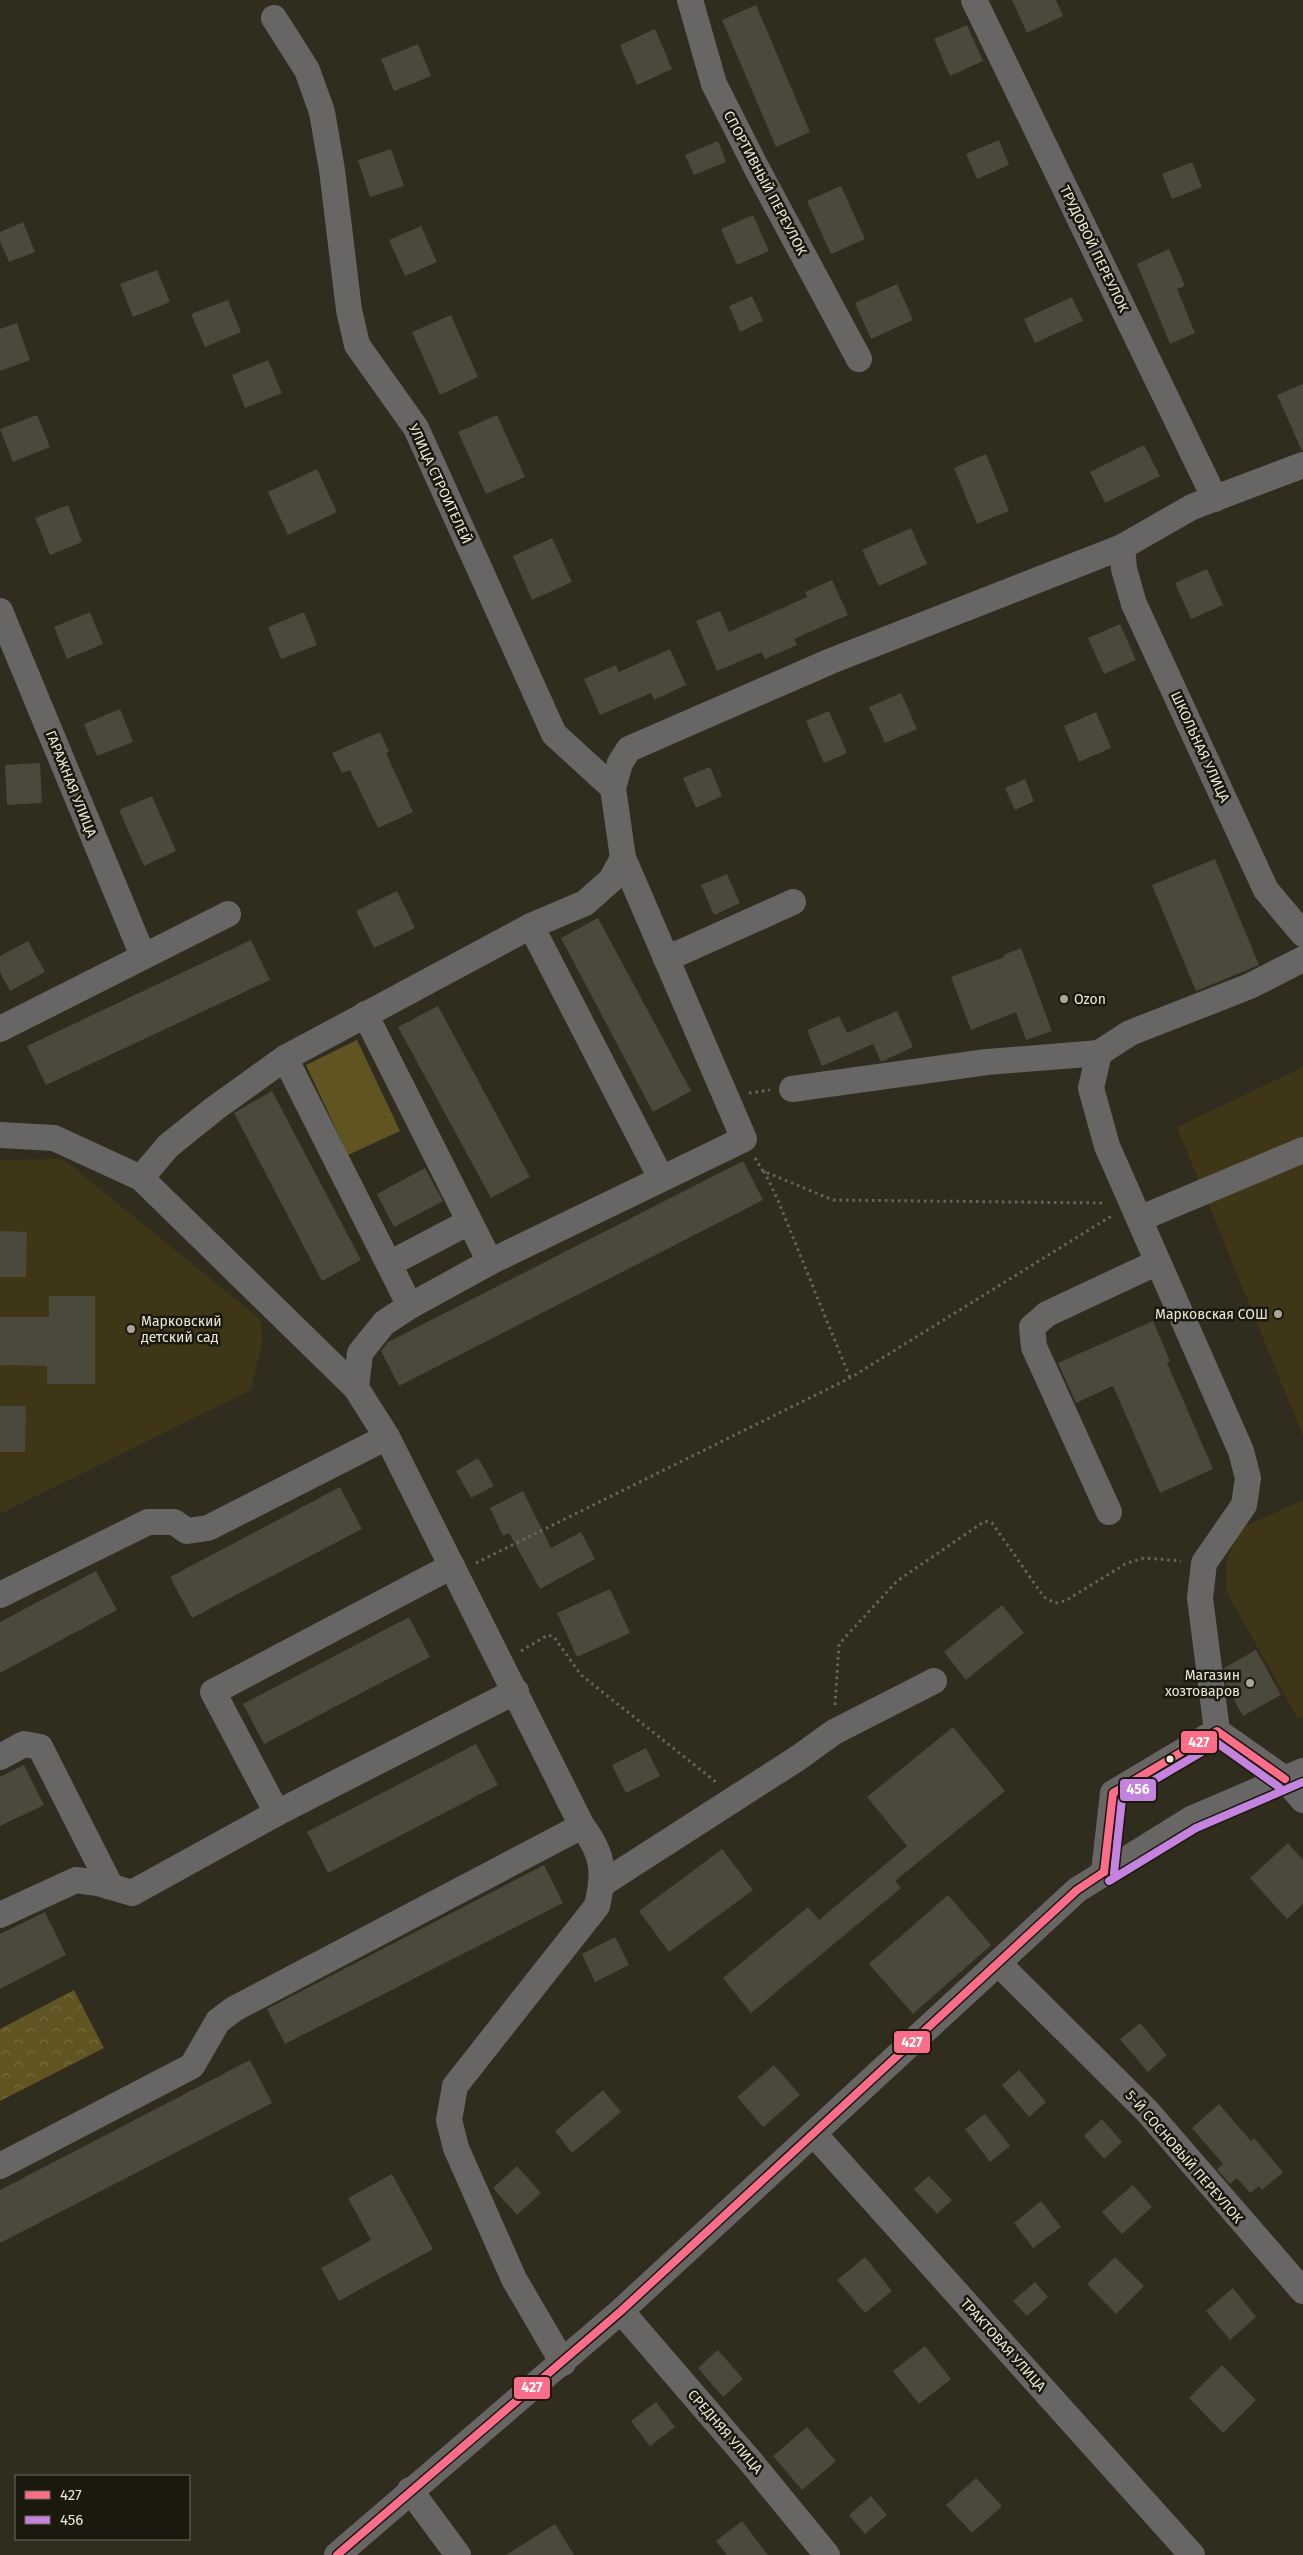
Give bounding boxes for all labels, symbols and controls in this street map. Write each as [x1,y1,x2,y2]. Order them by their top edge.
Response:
street label: СПОРТИВНЫЙ ПЕРЕУЛОК [720,108,811,259]
street label: ТРУДОВОЙ ПЕРЕУЛОК [1056,183,1132,316]
street label: УЛИЦА СТРОИТЕЛЕЙ [405,421,475,547]
street label: ШКОЛЬНАЯ УЛИЦА [1167,689,1233,805]
street label: ГАРАЖНАЯ УЛИЦА [42,728,100,840]
place label: Ozon [1074,991,1106,1008]
marker: Ozon [1058,993,1070,1005]
place label: Марковская СОШ [1155,1306,1268,1323]
marker: Марковская СОШ [1272,1308,1284,1320]
place label: Марковский детский сад [141,1313,222,1346]
marker: Марковский детский сад [125,1323,137,1335]
place label: Магазин хозтоваров [1165,1667,1240,1700]
marker: Магазин хозтоваров [1244,1677,1256,1689]
line badge: 427 [1180,1730,1218,1754]
text: 427 [1188,1734,1210,1751]
unlabelled marker [1165,1754,1175,1764]
line badge: 456 [1119,1778,1157,1802]
text: 456 [1126,1781,1150,1798]
line badge: 427 [893,2030,931,2054]
text: 427 [901,2034,923,2051]
street label: 5-Й СОСНОВЫЙ ПЕРЕУЛОК [1122,2087,1247,2227]
street label: ТРАКТОВАЯ УЛИЦА [957,2295,1049,2395]
line badge: 427 [513,2376,551,2400]
text: 427 [521,2379,543,2396]
street label: СРЕДНЯЯ УЛИЦА [684,2387,766,2477]
legend [15,2475,190,2540]
text: 427 [60,2486,82,2504]
text: 456 [60,2511,83,2529]

